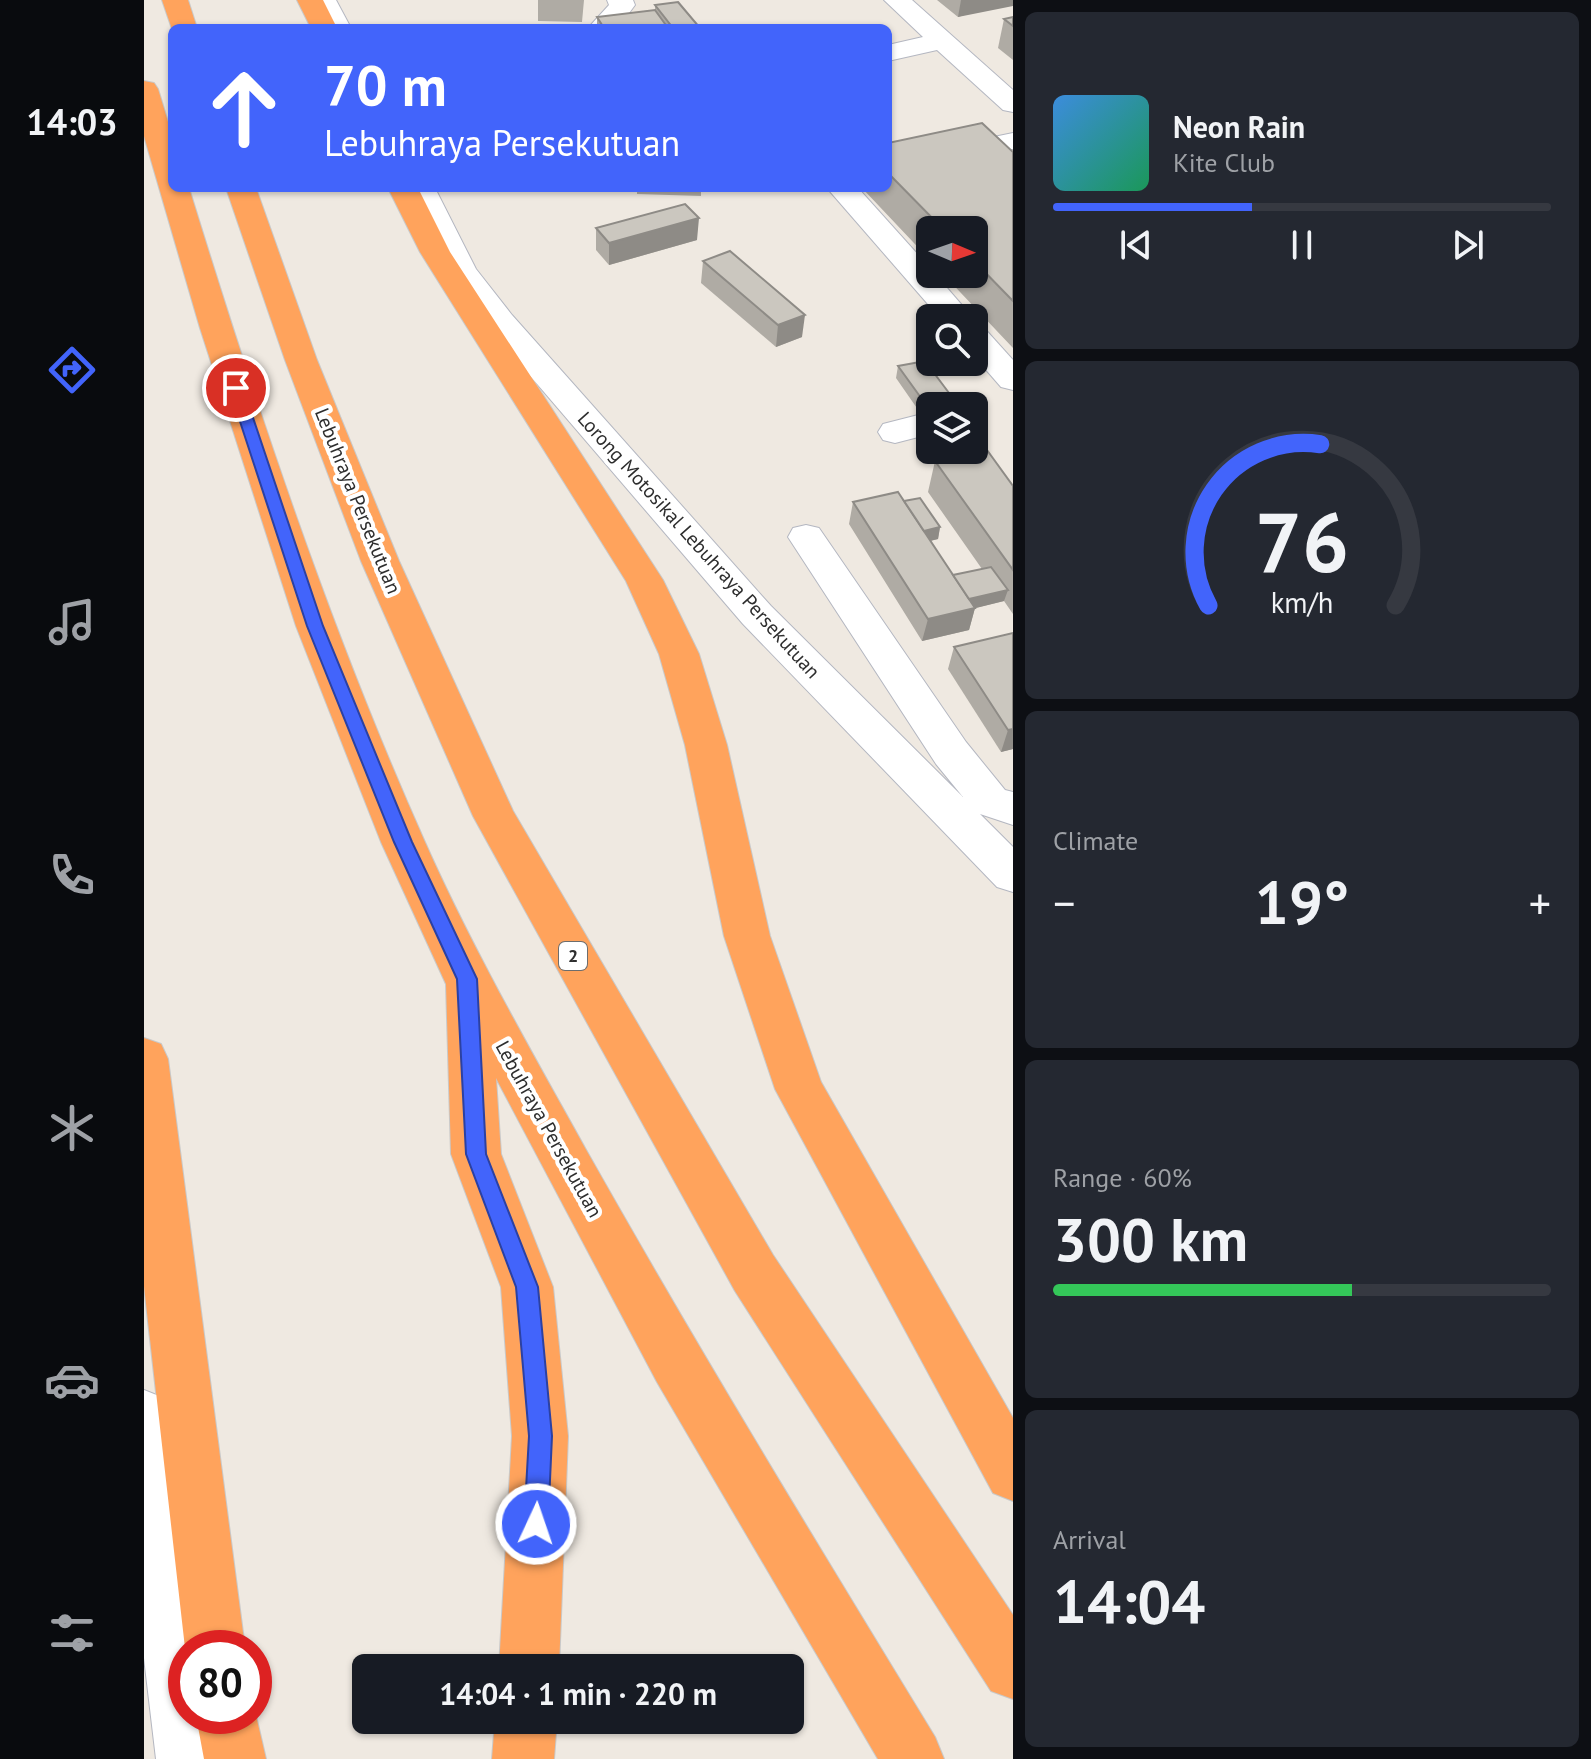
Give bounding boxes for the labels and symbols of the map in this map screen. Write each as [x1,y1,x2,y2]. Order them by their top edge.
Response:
north arrow [916,216,988,288]
pin [202,354,270,422]
street label: Lebuhraya Persekutuan [309,404,407,598]
street label: Lorong Motosikal Lebuhraya Persekutuan [572,406,826,684]
road number: 2 [559,942,587,970]
street label: Lebuhraya Persekutuan [490,1036,608,1222]
position arrow [494,1482,578,1566]
speed limit sign: 80 [168,1630,272,1734]

